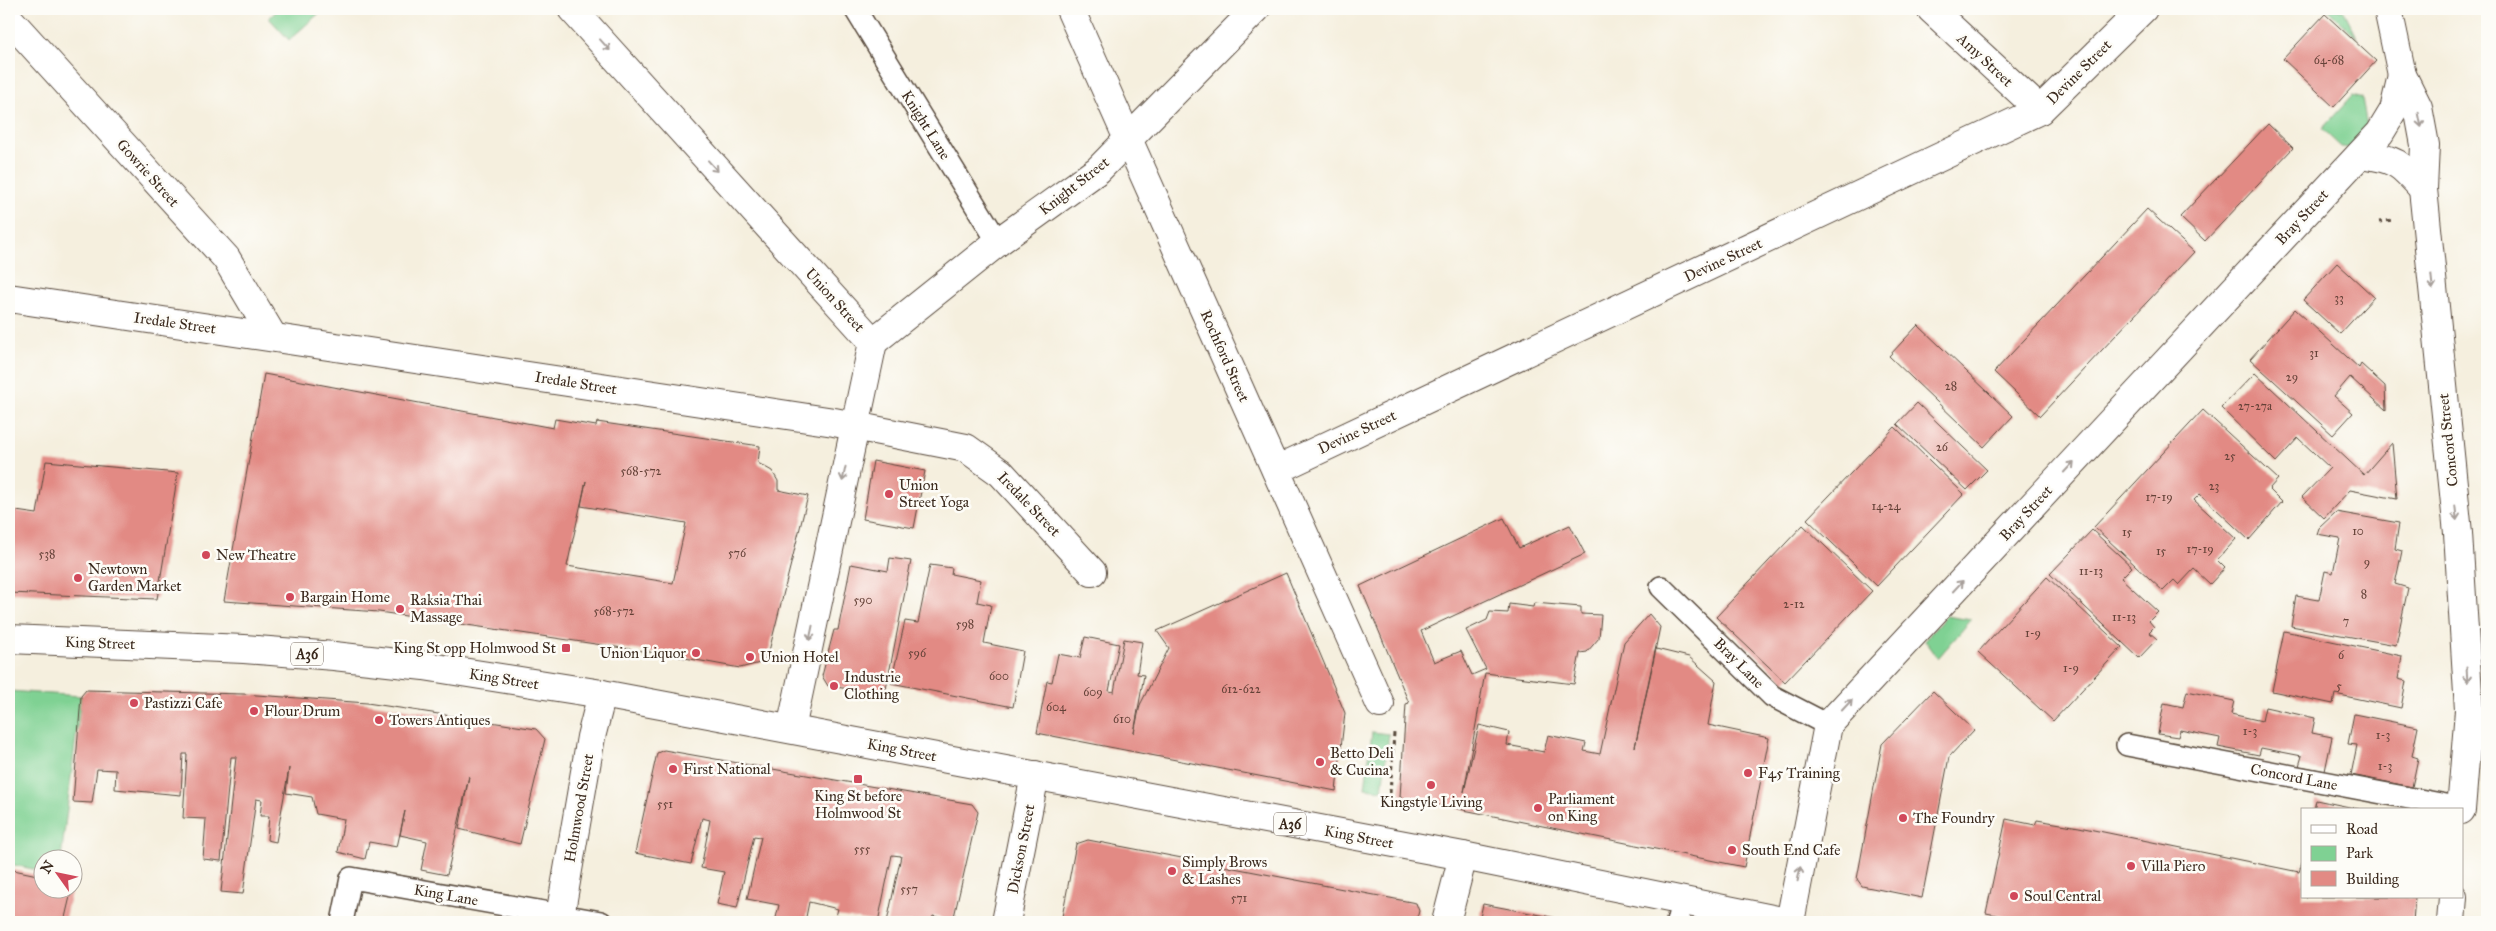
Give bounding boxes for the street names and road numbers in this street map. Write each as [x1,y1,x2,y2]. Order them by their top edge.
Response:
street label: Amy Street [1953,29,2017,91]
street label: Devine Street [2043,35,2116,108]
street label: Knight Lane [898,87,954,163]
street label: Gowrie Street [113,135,184,211]
street label: Knight Street [1035,153,1113,219]
street label: Bray Street [2272,185,2333,248]
street label: Devine Street [1681,234,1766,286]
street label: Union Street [802,264,869,336]
street label: Rochford Street [1197,307,1254,405]
street label: Iredale Street [133,308,218,338]
street label: Iredale Street [534,368,619,398]
street label: Concord Street [2434,392,2462,487]
street label: Devine Street [1315,406,1400,458]
street label: Iredale Street [994,468,1065,541]
street label: Bray Street [1996,481,2057,544]
street label: King Street [65,633,136,653]
street label: Bray Lane [1710,634,1768,692]
road number: A36 [291,642,323,666]
street label: King Street [468,665,541,694]
street label: King Street [866,734,939,766]
street label: Holmwood Street [561,752,598,864]
street label: Concord Lane [2249,760,2339,794]
street label: Dickson Street [1003,802,1039,895]
road number: A36 [1274,812,1306,836]
street label: King Street [1323,821,1396,853]
street label: King Lane [412,881,480,909]

